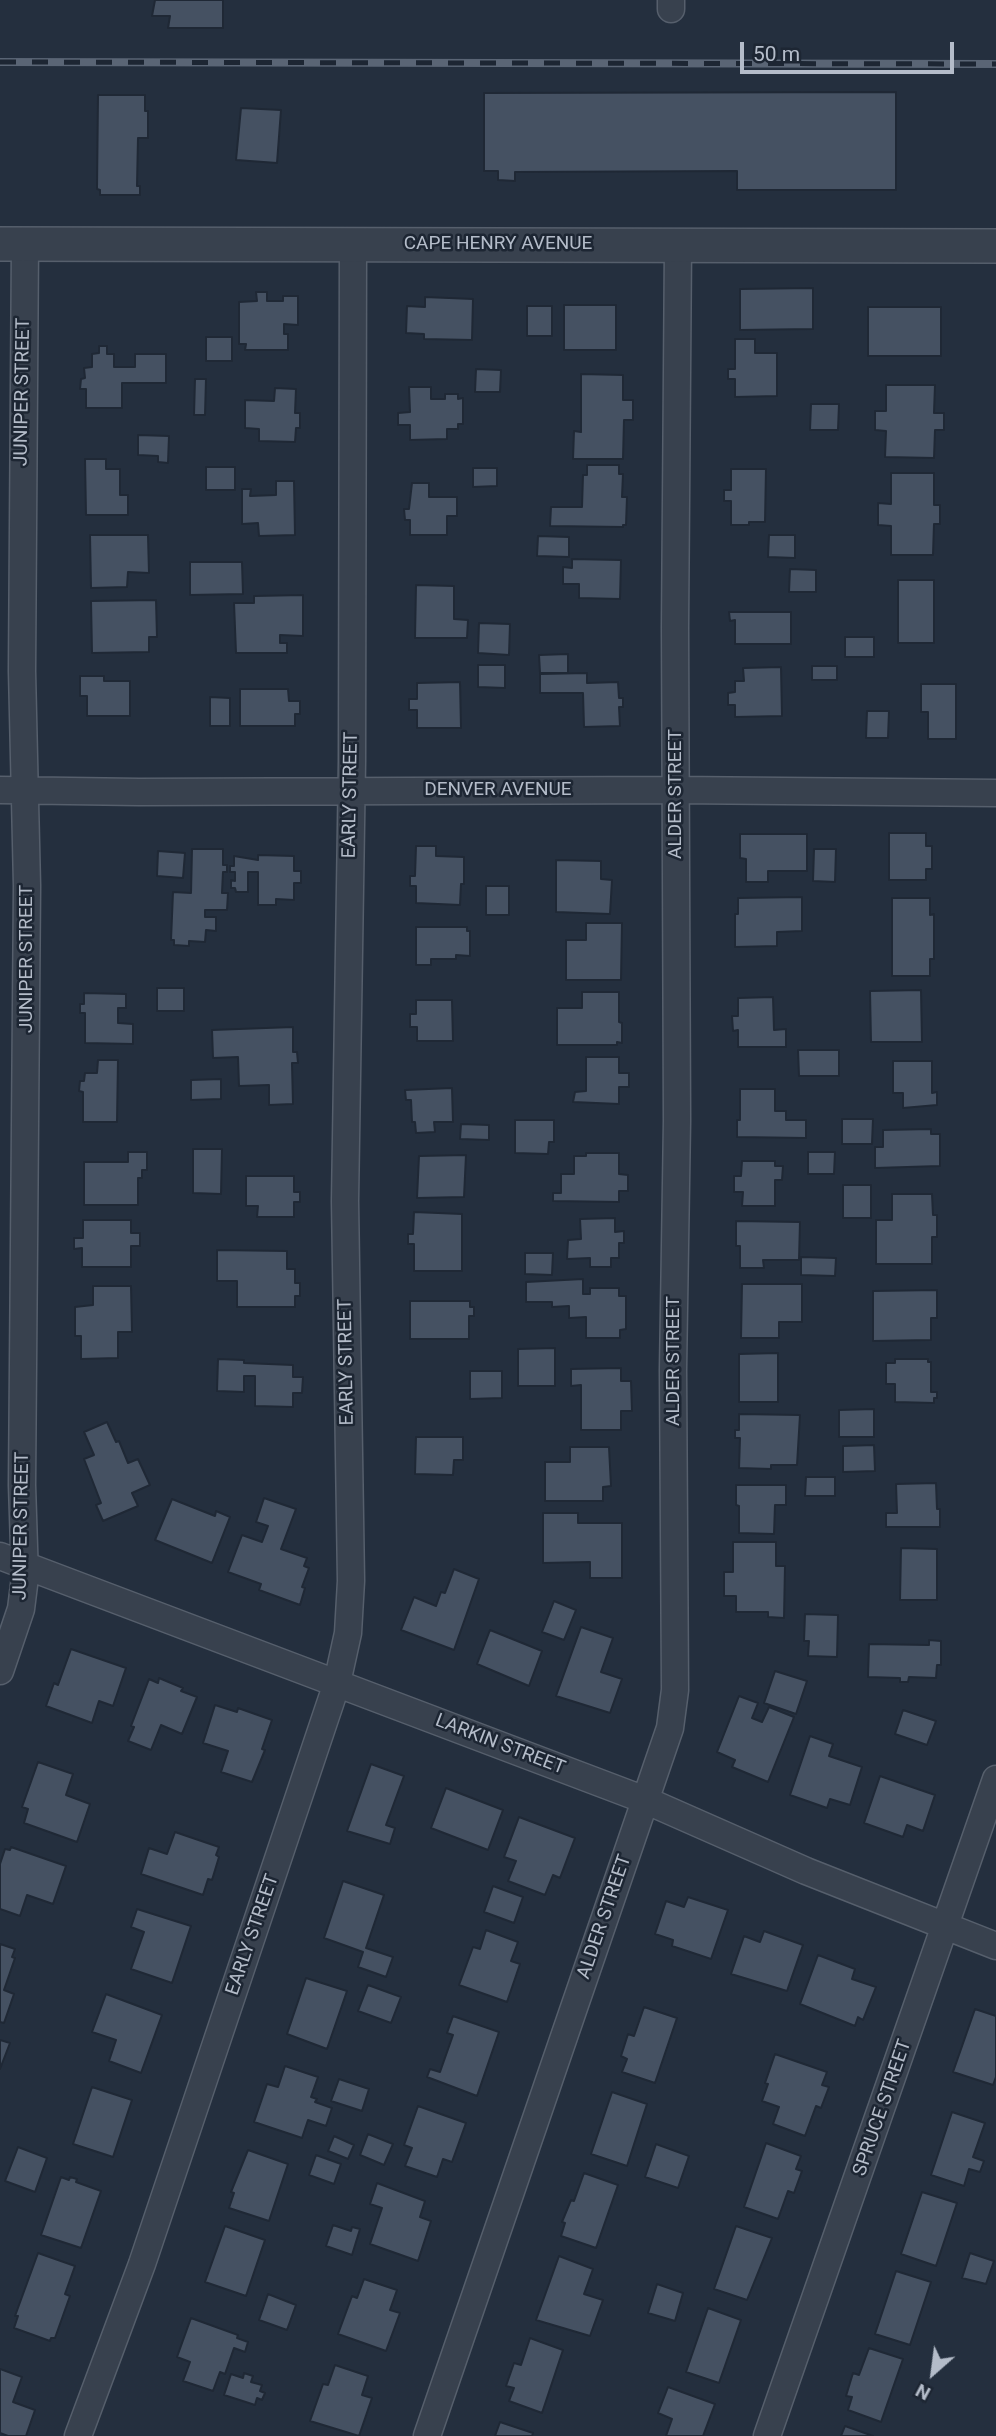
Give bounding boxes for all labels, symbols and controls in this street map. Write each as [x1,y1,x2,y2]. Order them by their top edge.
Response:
scale bar [744,28,958,72]
text: 50 m [753,42,800,66]
street label: CAPE HENRY AVENUE [404,233,592,255]
street label: JUNIPER STREET [10,318,36,466]
street label: ALDER STREET [665,729,687,859]
street label: EARLY STREET [338,732,364,858]
street label: DENVER AVENUE [424,779,572,801]
street label: JUNIPER STREET [16,885,38,1033]
street label: ALDER STREET [663,1296,685,1426]
street label: EARLY STREET [334,1299,360,1425]
street label: JUNIPER STREET [9,1452,35,1600]
street label: LARKIN STREET [432,1710,568,1780]
street label: ALDER STREET [573,1852,637,1982]
street label: EARLY STREET [222,1871,284,1999]
street label: SPRUCE STREET [849,2037,917,2179]
north arrow [898,2338,968,2408]
text: N [912,2379,934,2405]

